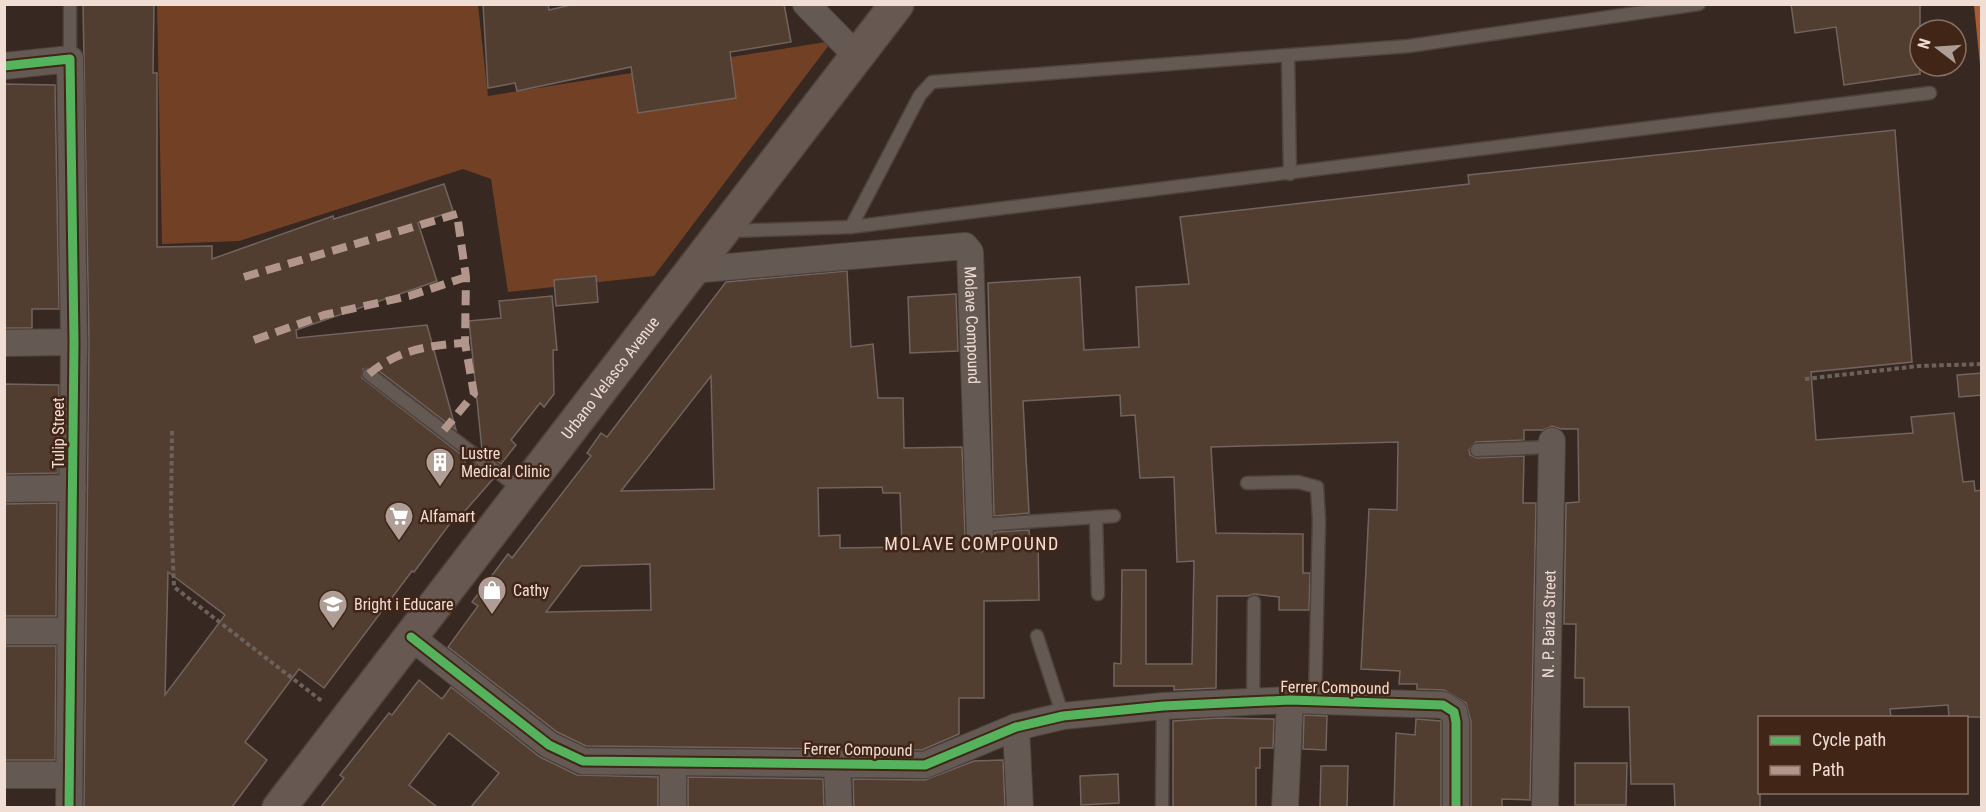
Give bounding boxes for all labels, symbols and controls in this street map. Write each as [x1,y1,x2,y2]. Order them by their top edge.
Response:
north arrow [1908,18,1968,78]
text: N [1914,36,1935,51]
street label: Molave Compound [961,266,984,384]
street label: Urbano Velasco Avenue [557,313,663,443]
street label: Tulip Street [49,397,68,469]
place label: Lustre Medical Clinic [461,444,550,481]
building icon: Lustre Medical Clinic [424,446,456,488]
supermarket icon: Alfamart [383,500,415,542]
place label: Alfamart [420,507,476,526]
district label: MOLAVE COMPOUND [884,533,1060,554]
street label: N. P. Baiza Street [1538,570,1560,678]
shop icon: Cathy [476,574,508,616]
place label: Cathy [513,581,549,600]
school or university icon: Bright i Educare [317,588,349,630]
place label: Bright i Educare [354,595,453,614]
street label: Ferrer Compound [1280,677,1390,698]
legend [1758,716,1968,794]
text: Cycle path [1812,729,1886,750]
street label: Ferrer Compound [803,739,913,760]
text: Path [1812,759,1845,780]

